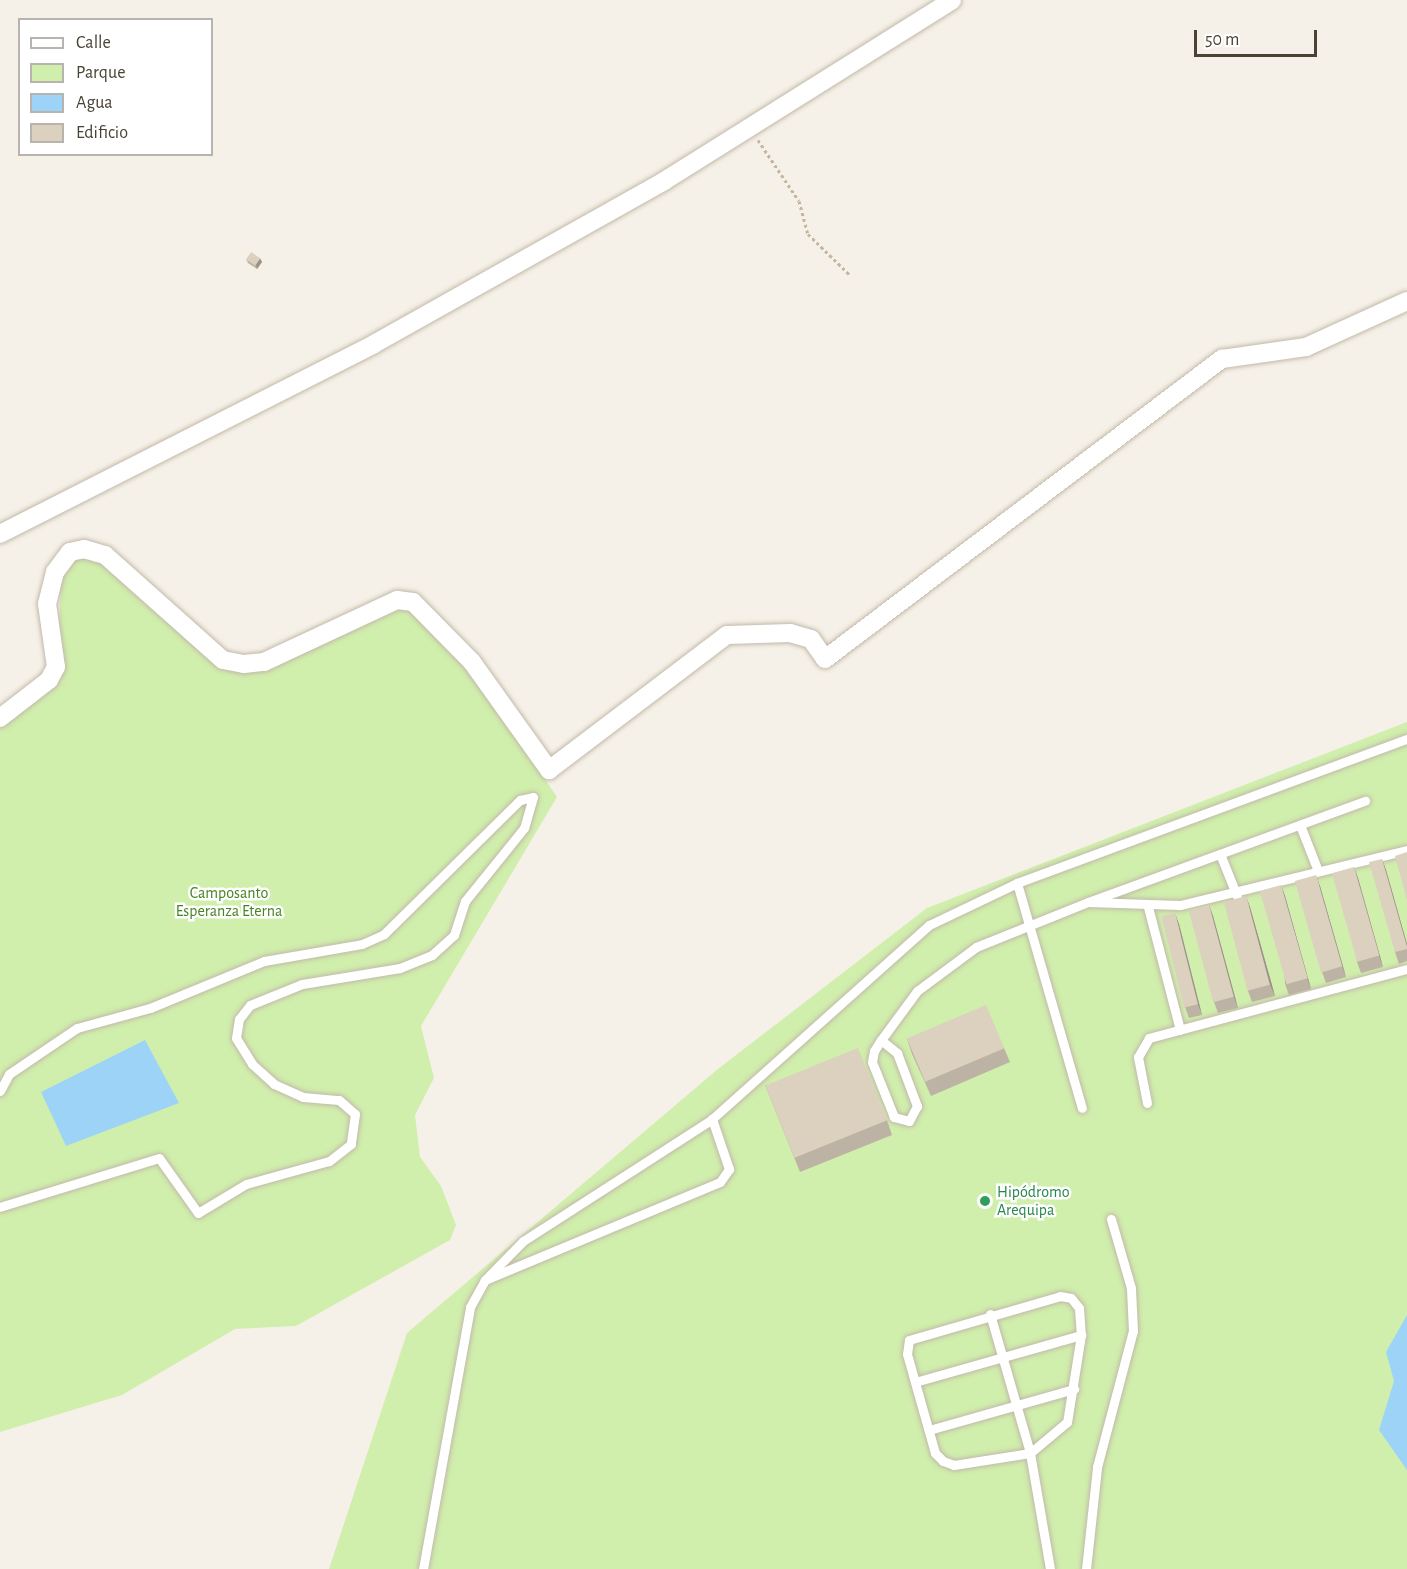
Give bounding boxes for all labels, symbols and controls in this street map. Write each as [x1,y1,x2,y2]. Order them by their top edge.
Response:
legend [18,18,213,156]
scale bar [1197,18,1320,56]
text: 50 m [1205,31,1239,49]
text: Calle [76,34,111,52]
text: Parque [76,64,125,82]
text: Agua [76,94,113,112]
text: Edificio [76,124,128,142]
park label: Camposanto Esperanza Eterna [176,883,282,921]
place label: Hipódromo Arequipa [997,1182,1070,1220]
marker: Hipódromo Arequipa [978,1194,992,1208]

